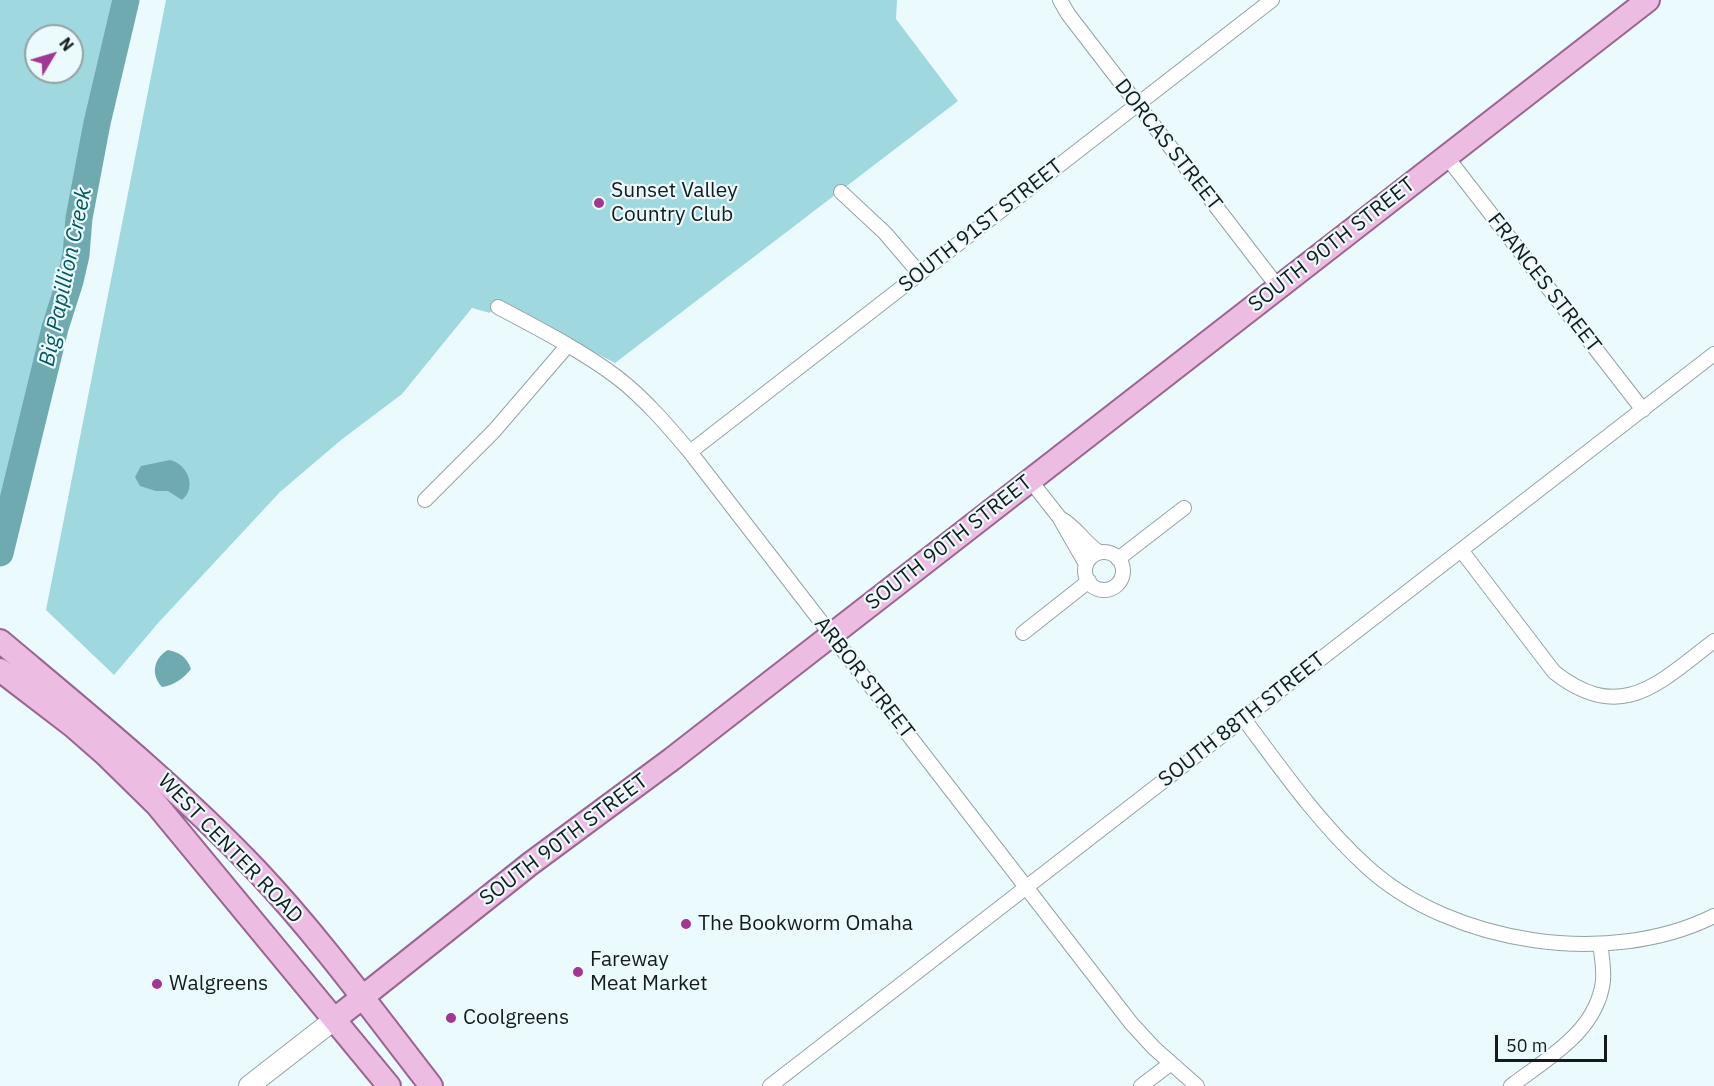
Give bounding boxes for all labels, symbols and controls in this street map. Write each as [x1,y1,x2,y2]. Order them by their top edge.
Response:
north arrow [24,24,84,84]
text: N [55,33,78,55]
street label: DORCAS STREET [1109,74,1227,216]
street label: SOUTH 91ST STREET [894,154,1068,298]
street label: SOUTH 90TH STREET [1244,172,1420,318]
place label: Sunset Valley Country Club [611,178,738,228]
water label: Big Papillion Creek [34,185,98,369]
marker: Sunset Valley Country Club [592,196,606,210]
street label: FRANCES STREET [1482,208,1606,358]
street label: SOUTH 90TH STREET [861,470,1037,616]
street label: ARBOR STREET [809,612,919,744]
street label: SOUTH 88TH STREET [1154,647,1330,793]
street label: WEST CENTER ROAD [152,769,308,929]
street label: SOUTH 90TH STREET [475,769,653,911]
place label: The Bookworm Omaha [698,911,913,937]
marker: The Bookworm Omaha [679,917,693,931]
place label: Fareway Meat Market [590,947,708,997]
marker: Fareway Meat Market [571,965,585,979]
place label: Walgreens [169,971,268,997]
marker: Walgreens [150,977,164,991]
place label: Coolgreens [463,1005,569,1031]
marker: Coolgreens [444,1011,458,1025]
scale bar [1498,1023,1610,1061]
text: 50 m [1506,1034,1548,1057]

